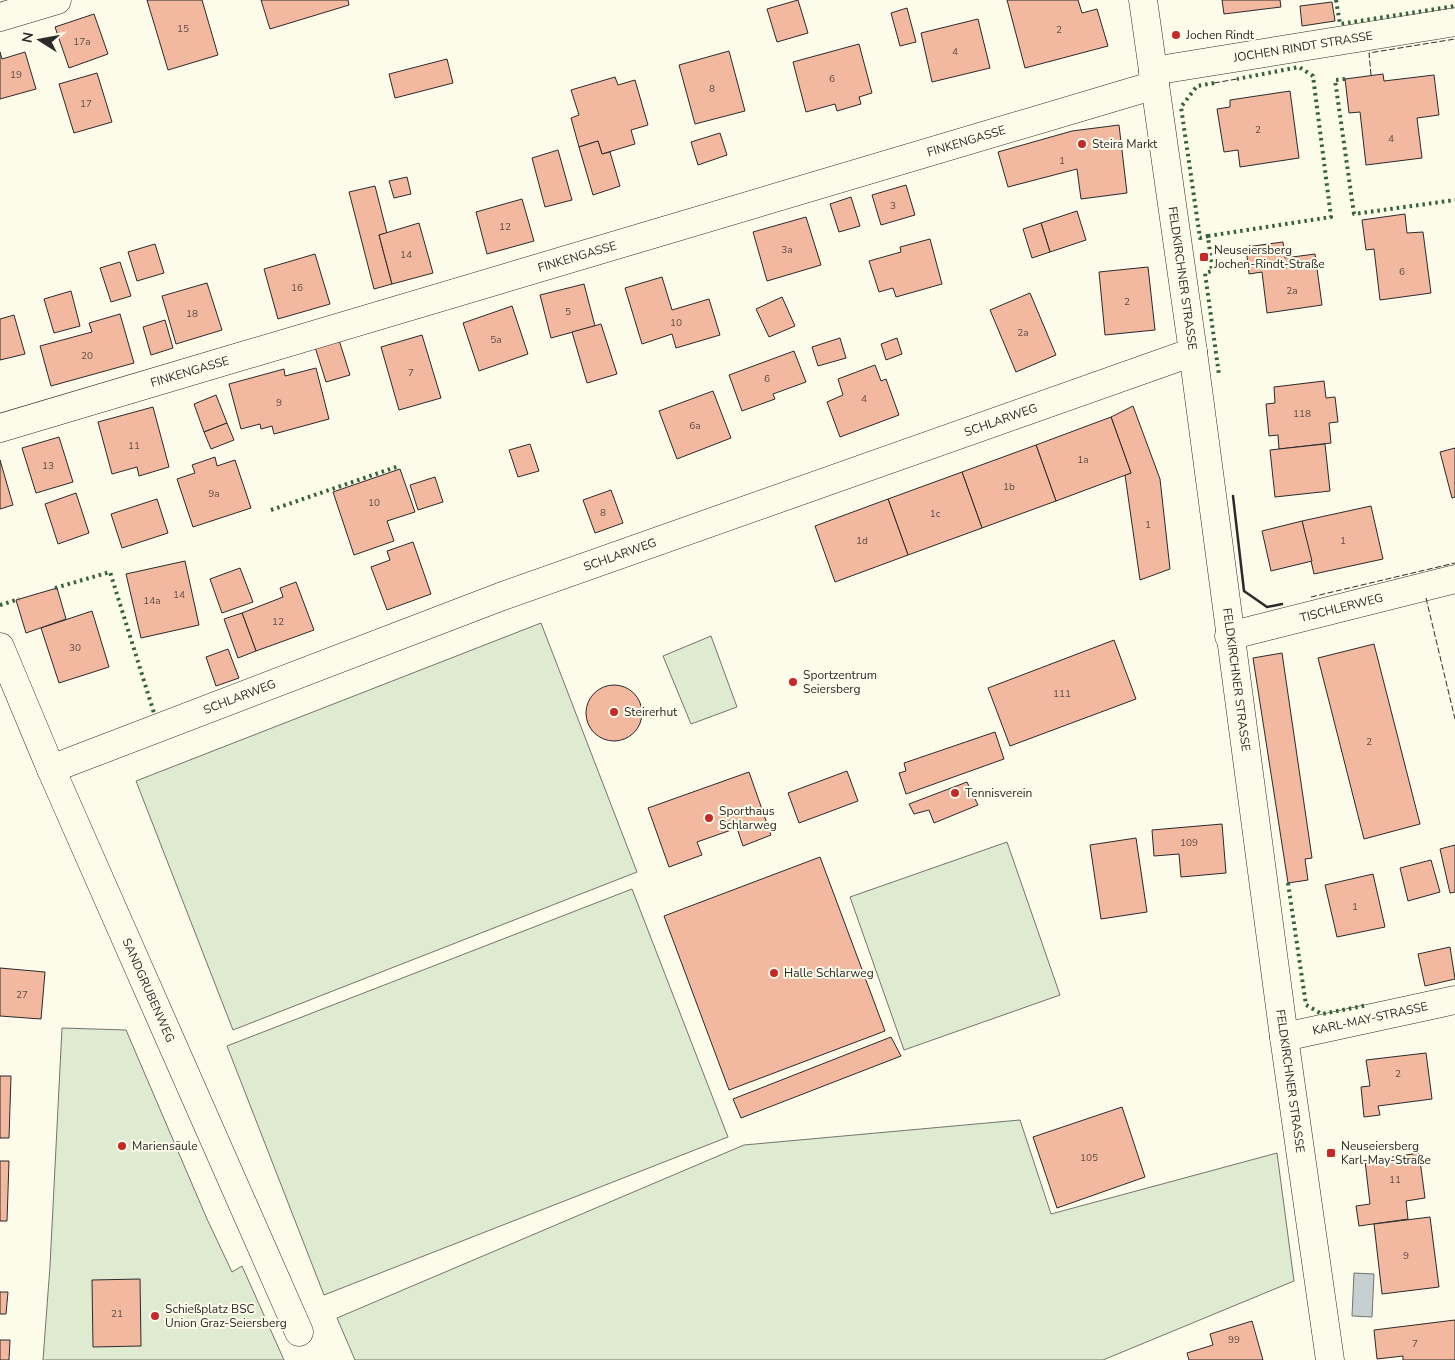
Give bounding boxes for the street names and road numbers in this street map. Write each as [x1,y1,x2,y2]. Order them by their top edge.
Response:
street label: JOCHEN RINDT STRASSE [1231,27,1374,66]
street label: FINKENGASSE [925,122,1007,160]
street label: FELDKIRCHNER STRASSE [1164,205,1201,351]
street label: FINKENGASSE [536,237,618,276]
street label: FINKENGASSE [149,352,231,391]
street label: SCHLARWEG [962,400,1040,440]
street label: SCHLARWEG [581,534,659,575]
street label: TISCHLERWEG [1298,589,1385,626]
street label: FELDKIRCHNER STRASSE [1219,607,1254,752]
street label: SCHLARWEG [201,676,278,718]
street label: SANDGRUBENWEG [118,936,178,1045]
street label: KARL-MAY-STRASSE [1311,998,1429,1039]
street label: FELDKIRCHNER STRASSE [1272,1008,1308,1154]

